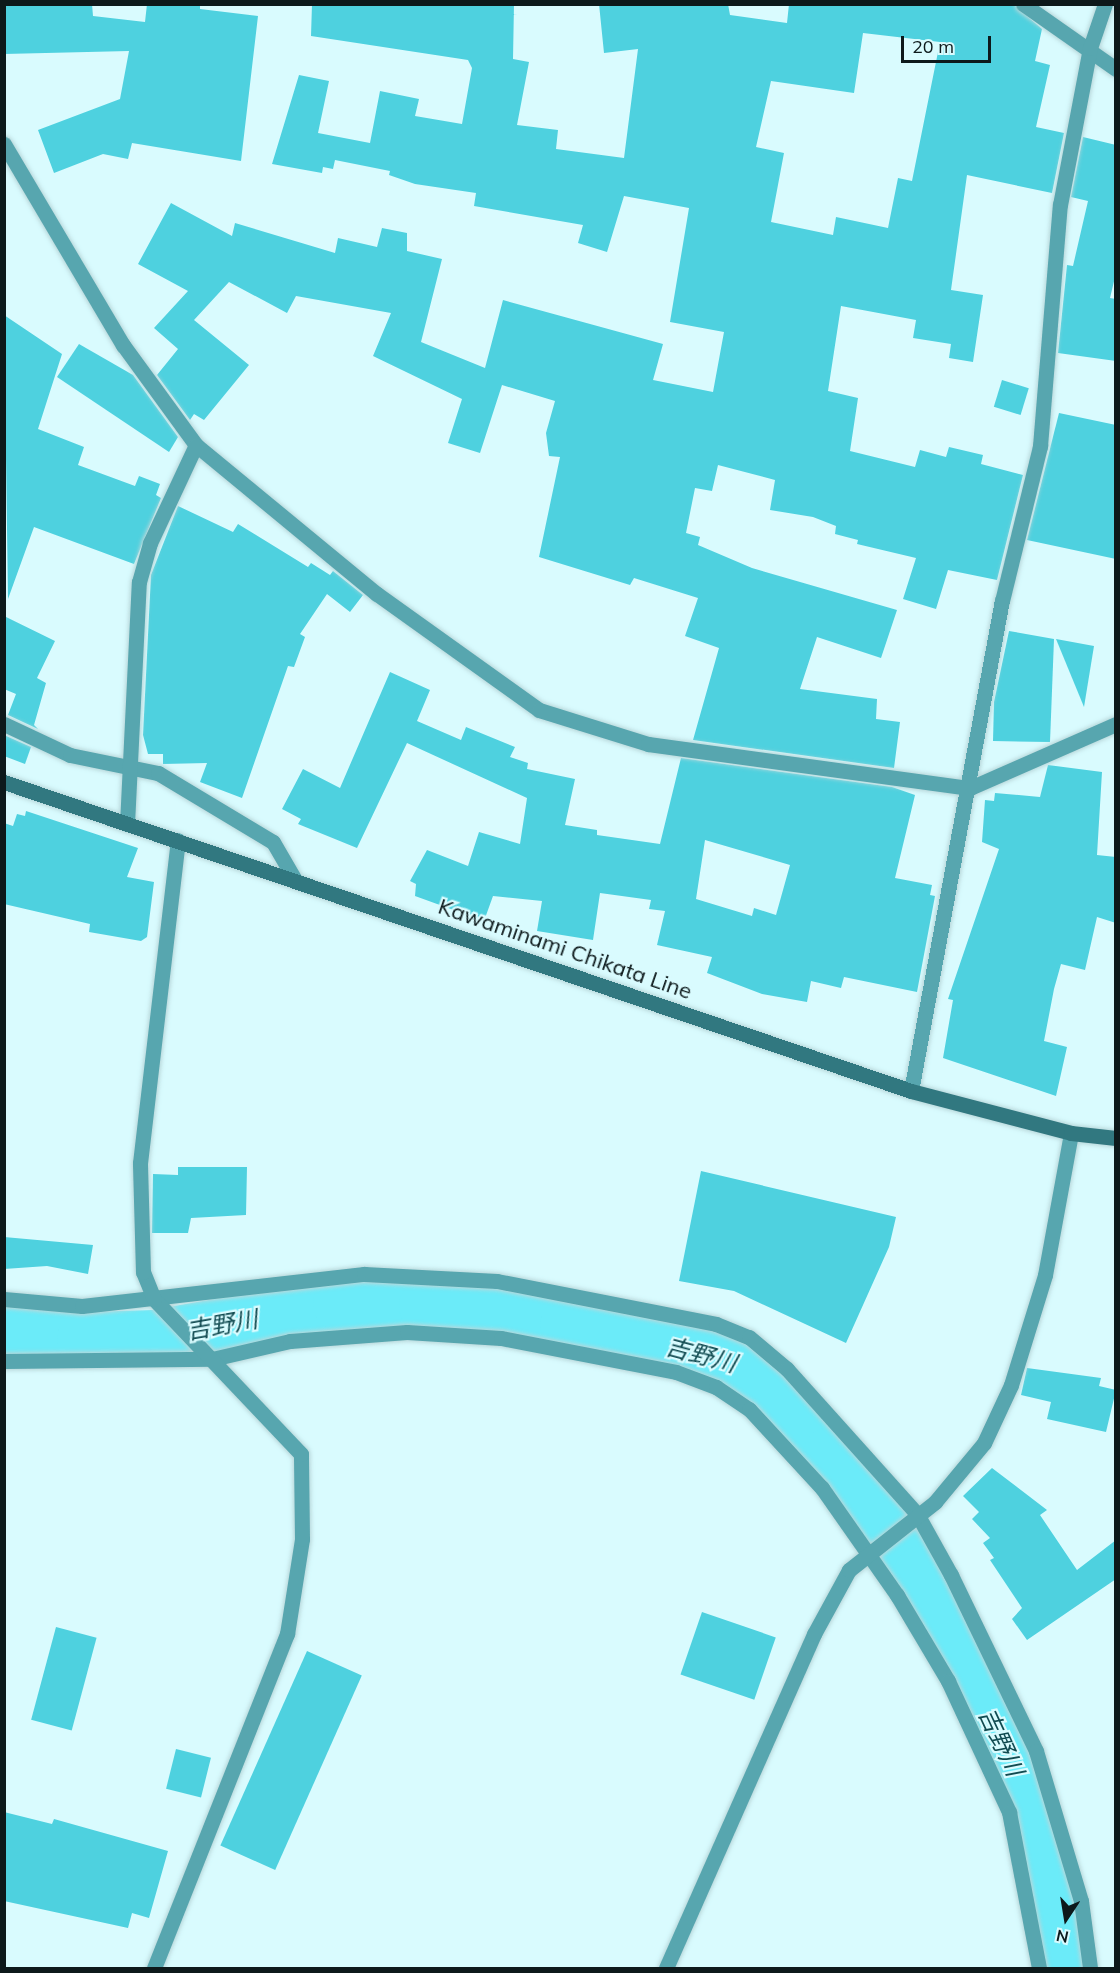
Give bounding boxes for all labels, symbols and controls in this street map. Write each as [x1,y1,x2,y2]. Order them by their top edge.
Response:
scale bar [904,24,994,62]
text: 20 m [912,35,954,58]
street label: Kawaminami Chikata Line [435,893,695,1005]
water label: 吉野川 [184,1305,260,1345]
water label: 吉野川 [662,1332,740,1378]
water label: 吉野川 [973,1703,1029,1781]
north arrow [1036,1889,1096,1949]
text: N [1054,1926,1070,1948]

